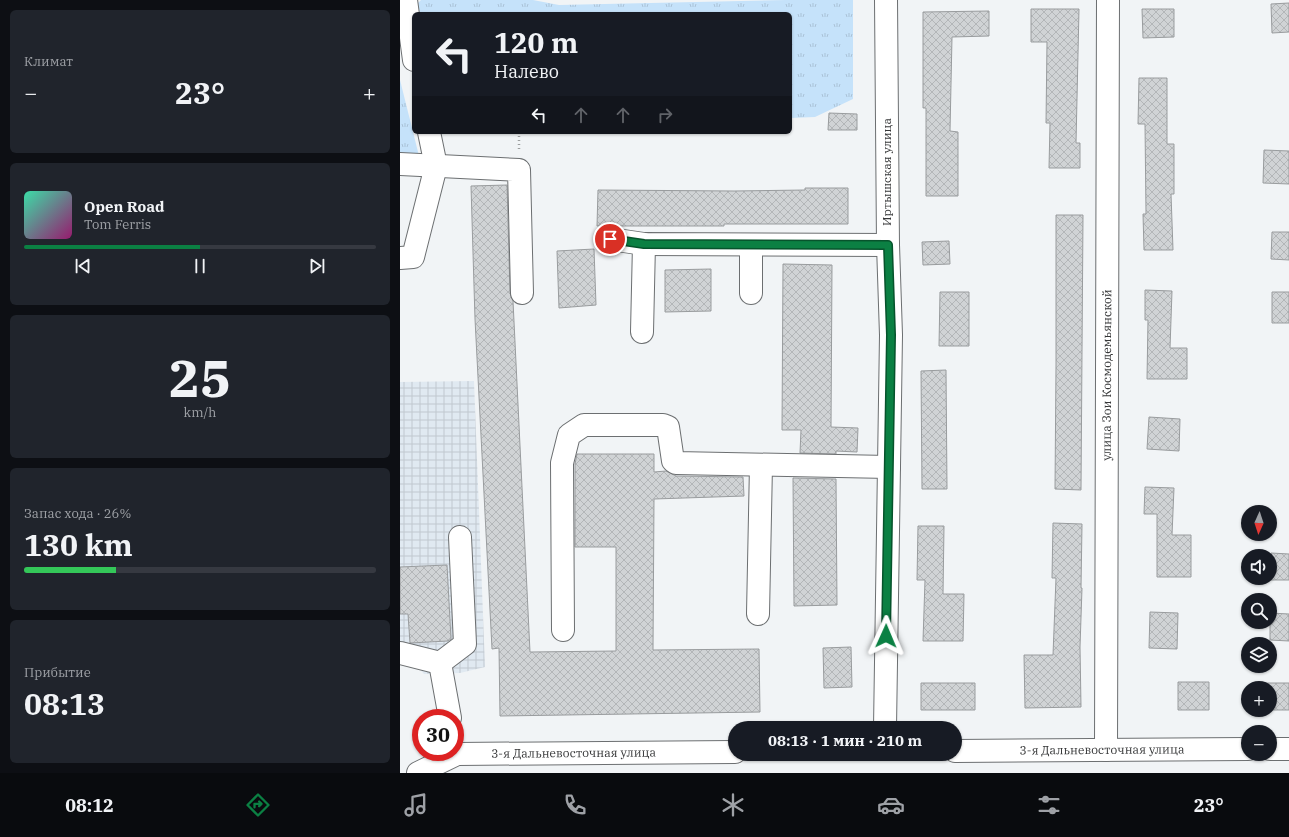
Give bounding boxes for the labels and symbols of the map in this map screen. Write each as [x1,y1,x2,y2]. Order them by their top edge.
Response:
street label: Иртышская улица [879,117,894,226]
pin [593,222,627,256]
street label: улица Зои Космодемьянской [1099,289,1114,461]
north arrow [1241,505,1277,541]
position arrow [865,615,907,657]
speed limit sign: 30 [412,709,464,761]
street label: 3-я Дальневосточная улица [1019,741,1185,758]
street label: 3-я Дальневосточная улица [491,745,657,761]

